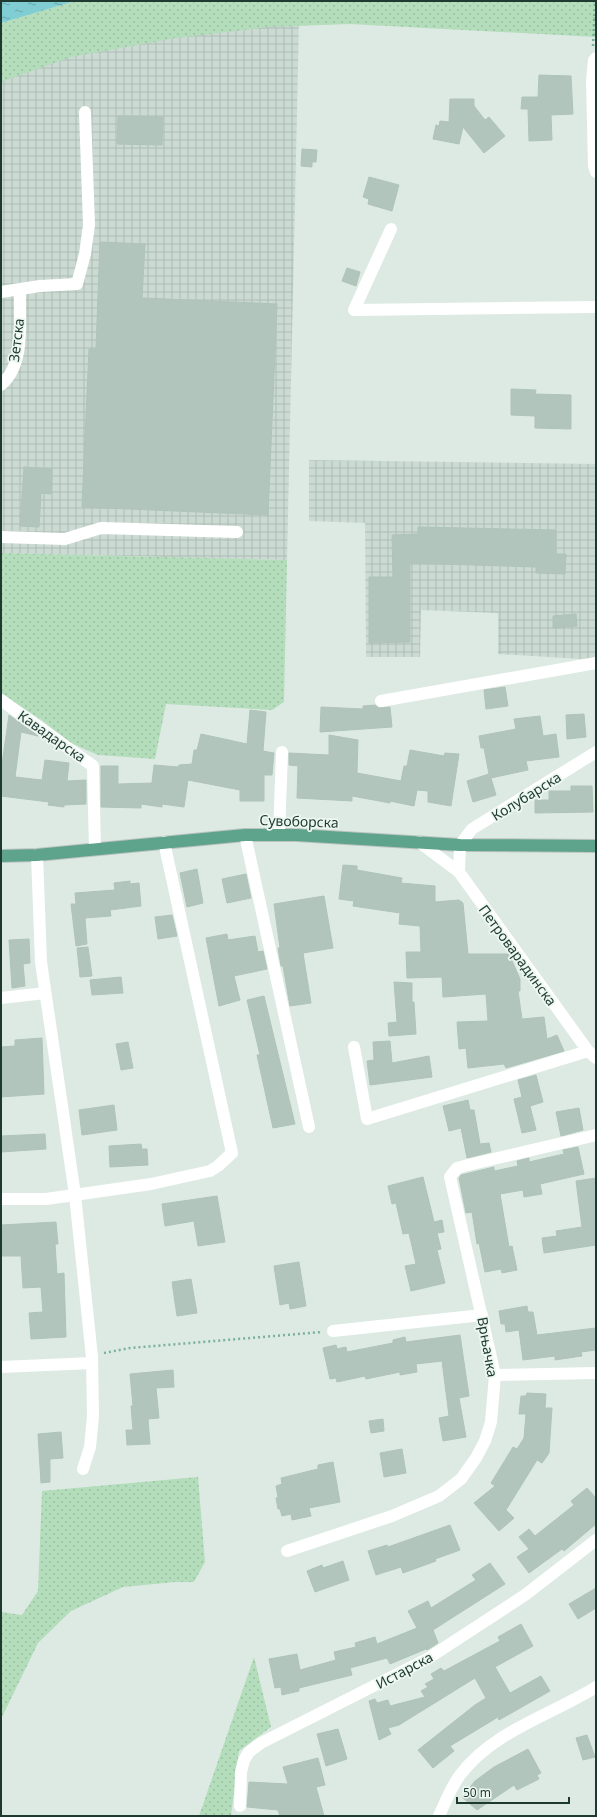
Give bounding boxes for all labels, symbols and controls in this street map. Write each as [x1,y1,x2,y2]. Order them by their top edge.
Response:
street label: Зетска [4,317,28,363]
street label: Кавадарска [14,706,90,766]
street label: Колубарска [488,767,564,825]
street label: Сувоборска [259,810,339,832]
street label: Петроварадинска [475,901,561,1009]
street label: Врњачка [473,1315,503,1379]
street label: Истарска [372,1647,436,1693]
scale bar [457,1779,569,1805]
text: 50 m [463,1784,491,1801]

